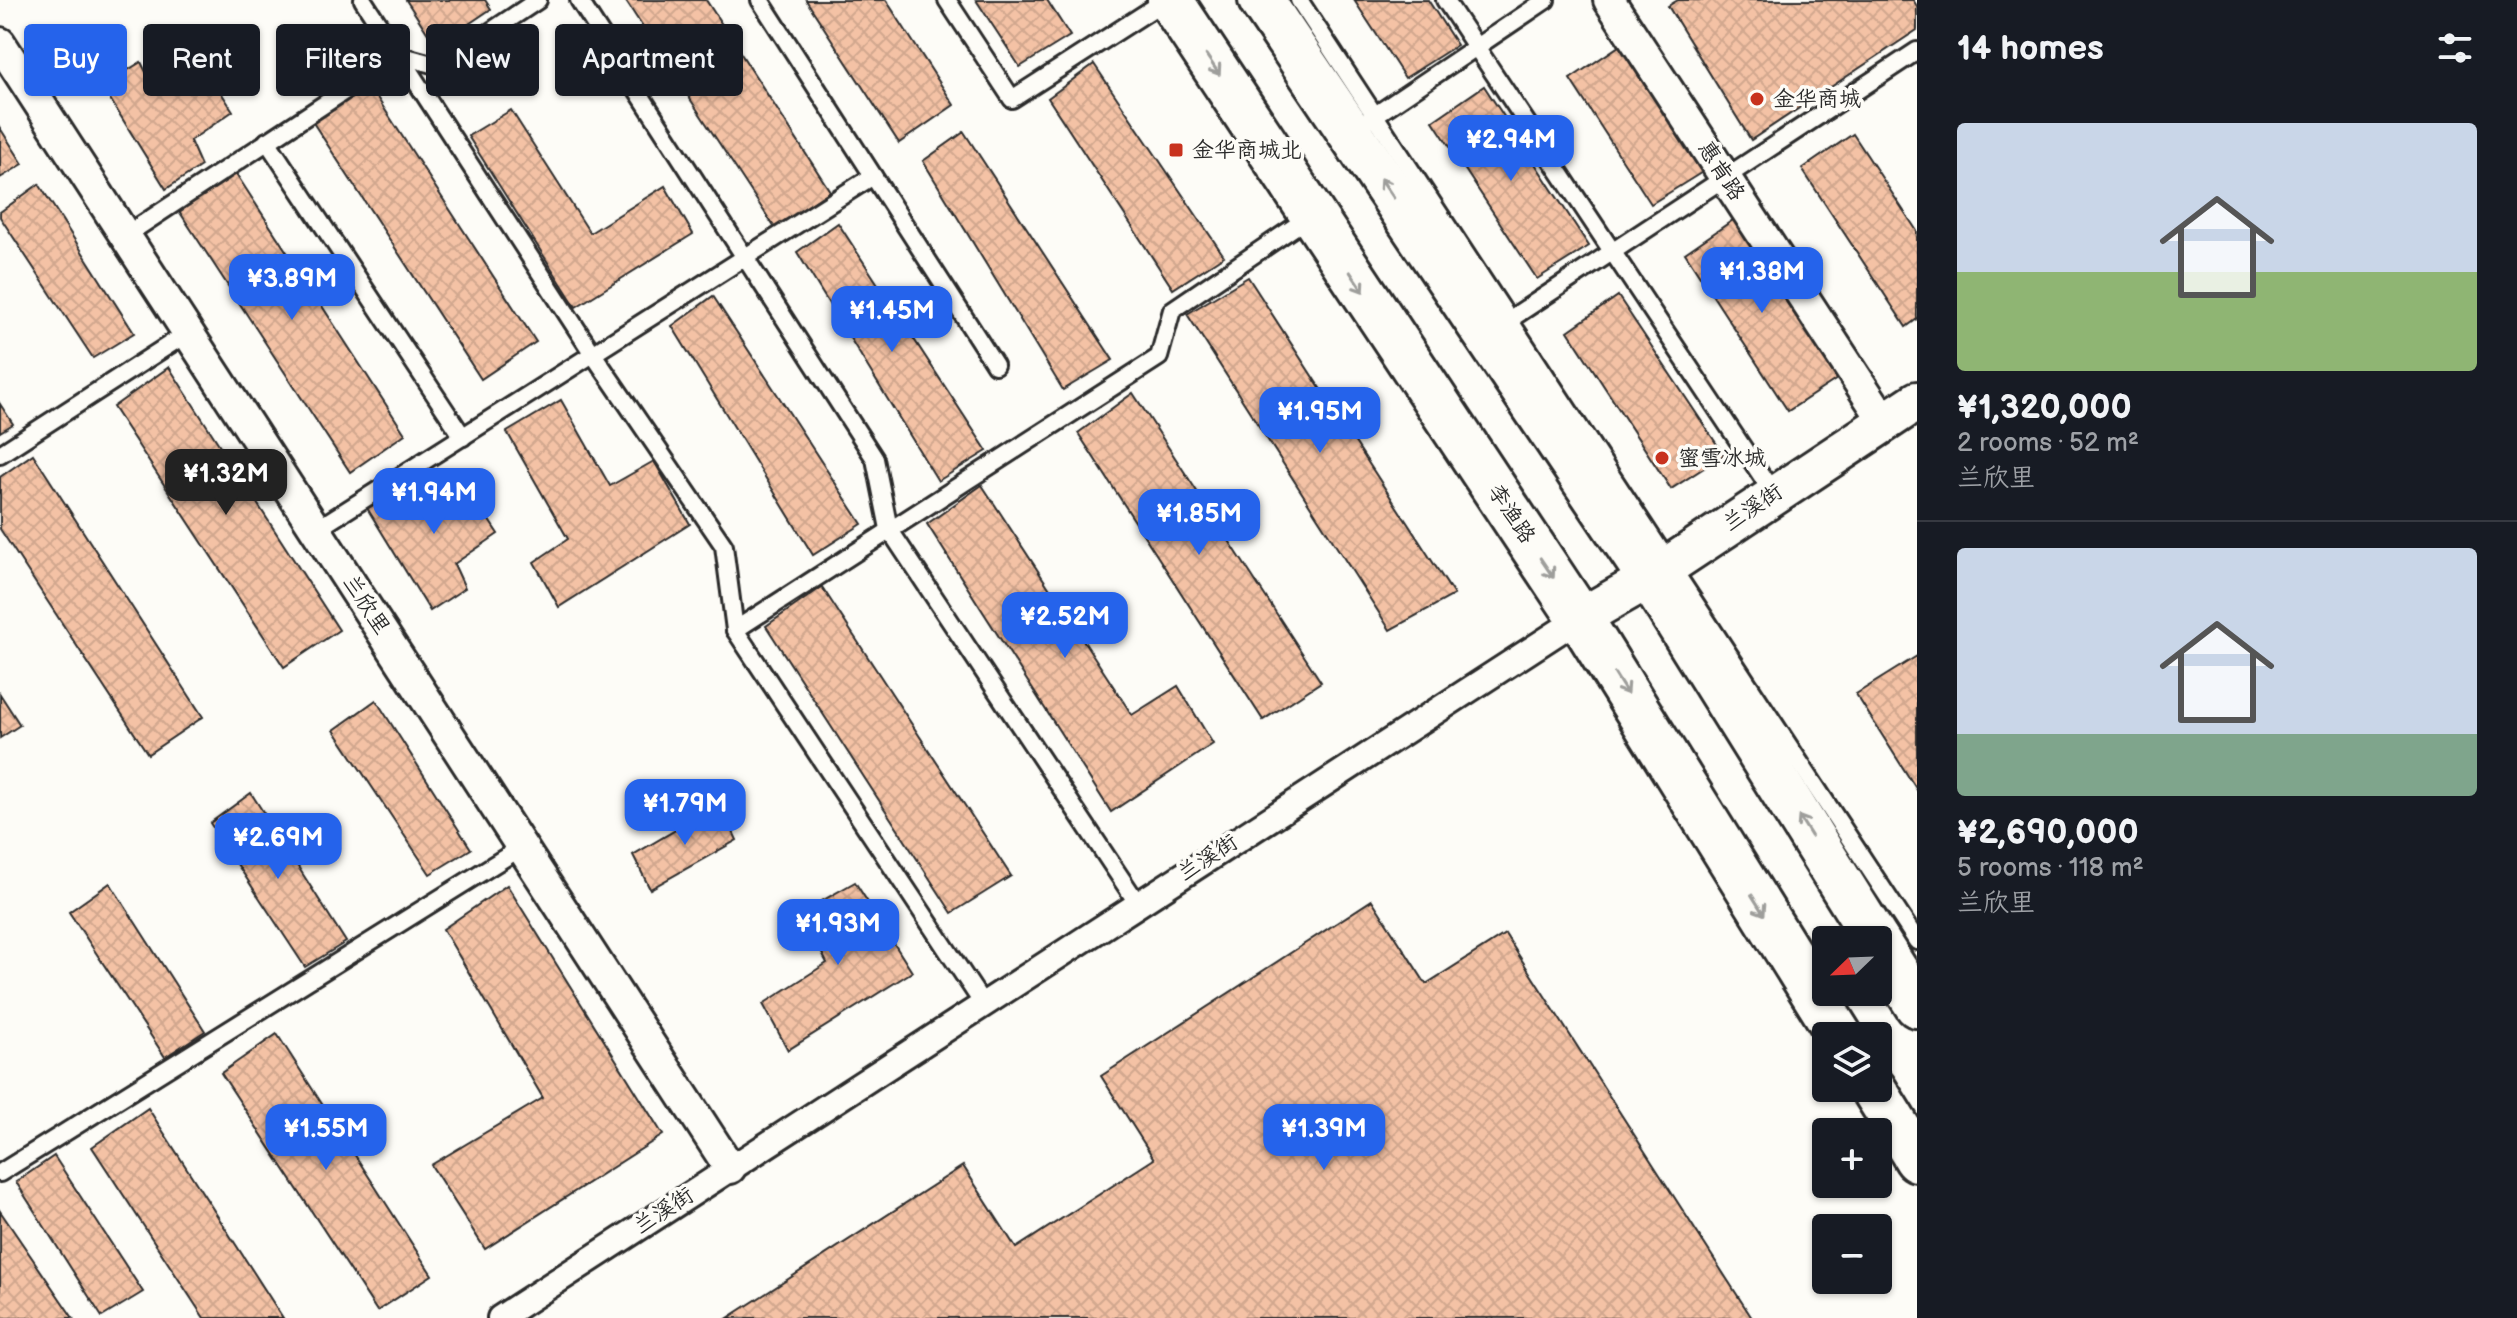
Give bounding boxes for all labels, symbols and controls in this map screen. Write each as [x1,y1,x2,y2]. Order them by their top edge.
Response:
chip: Buy [24,24,127,96]
chip: Rent [143,24,260,96]
chip: Filters [276,24,410,96]
chip: New [426,24,539,96]
chip: Apartment [555,24,743,96]
icon: filters [2433,26,2477,70]
text: 14 homes [1957,28,2104,69]
one-way arrow [1205,53,1221,76]
place label: 金华商城 [1773,86,1861,113]
marker: 金华商城 [1748,90,1766,108]
pin: ¥2.94M [1446,115,1576,183]
text: ¥2.94M [1466,125,1556,156]
street label: 惠肯路 [1692,136,1750,206]
place label: 金华商城北 [1192,137,1302,164]
marker: 金华商城北 [1167,141,1185,159]
icon: home [2145,175,2289,319]
one-way arrow [1379,178,1396,200]
pin: ¥1.38M [1697,247,1827,315]
pin: ¥3.89M [227,254,357,322]
text: ¥1.38M [1719,257,1805,288]
text: ¥3.89M [247,264,337,295]
one-way arrow [1348,270,1365,292]
pin: ¥1.45M [827,286,957,354]
text: ¥1.45M [849,296,935,327]
pin: ¥1.95M [1255,387,1385,455]
text: ¥1,320,000 [1957,387,2132,428]
text: ¥1.95M [1277,397,1363,428]
text: 2 rooms · 52 m² [1957,428,2139,459]
place label: 蜜雪冰城 [1678,445,1766,472]
pin: ¥1.32M [161,449,291,517]
marker: 蜜雪冰城 [1653,449,1671,467]
text: ¥1.32M [183,459,269,490]
text: 兰欣里 [1957,463,2035,494]
pin: ¥1.94M [369,468,499,536]
text: ¥1.94M [391,478,477,509]
street label: 兰溪街 [1718,478,1788,538]
street label: 李渔路 [1481,479,1541,549]
pin: ¥1.85M [1134,489,1264,557]
text: ¥1.85M [1156,499,1242,530]
one-way arrow [1538,557,1555,579]
street label: 兰欣里 [337,570,395,640]
pin: ¥2.52M [1000,592,1130,660]
icon: home [2145,600,2289,744]
text: ¥2.52M [1020,602,1110,633]
one-way arrow [1613,672,1629,695]
pin: ¥1.79M [620,779,750,847]
text: ¥1.79M [643,789,727,820]
text: ¥2,690,000 [1957,812,2139,853]
pin: ¥2.69M [213,813,343,881]
one-way arrow [1797,816,1814,838]
text: ¥2.69M [233,823,323,854]
street label: 兰溪街 [1173,829,1243,887]
text: 5 rooms · 118 m² [1957,853,2144,884]
text: 兰欣里 [1957,888,2035,919]
one-way arrow [1751,893,1767,916]
pin: ¥1.93M [773,899,903,967]
text: ¥1.93M [795,909,881,940]
north arrow [1812,926,1892,1006]
map controls [1812,926,1892,1294]
button: layers [1812,1022,1892,1102]
pin: ¥1.55M [261,1104,391,1172]
pin: ¥1.39M [1259,1104,1389,1172]
text: ¥1.55M [283,1114,369,1145]
text: ¥1.39M [1281,1114,1367,1145]
button: + [1812,1118,1892,1198]
street label: 兰溪街 [629,1182,699,1240]
button: − [1812,1214,1892,1294]

